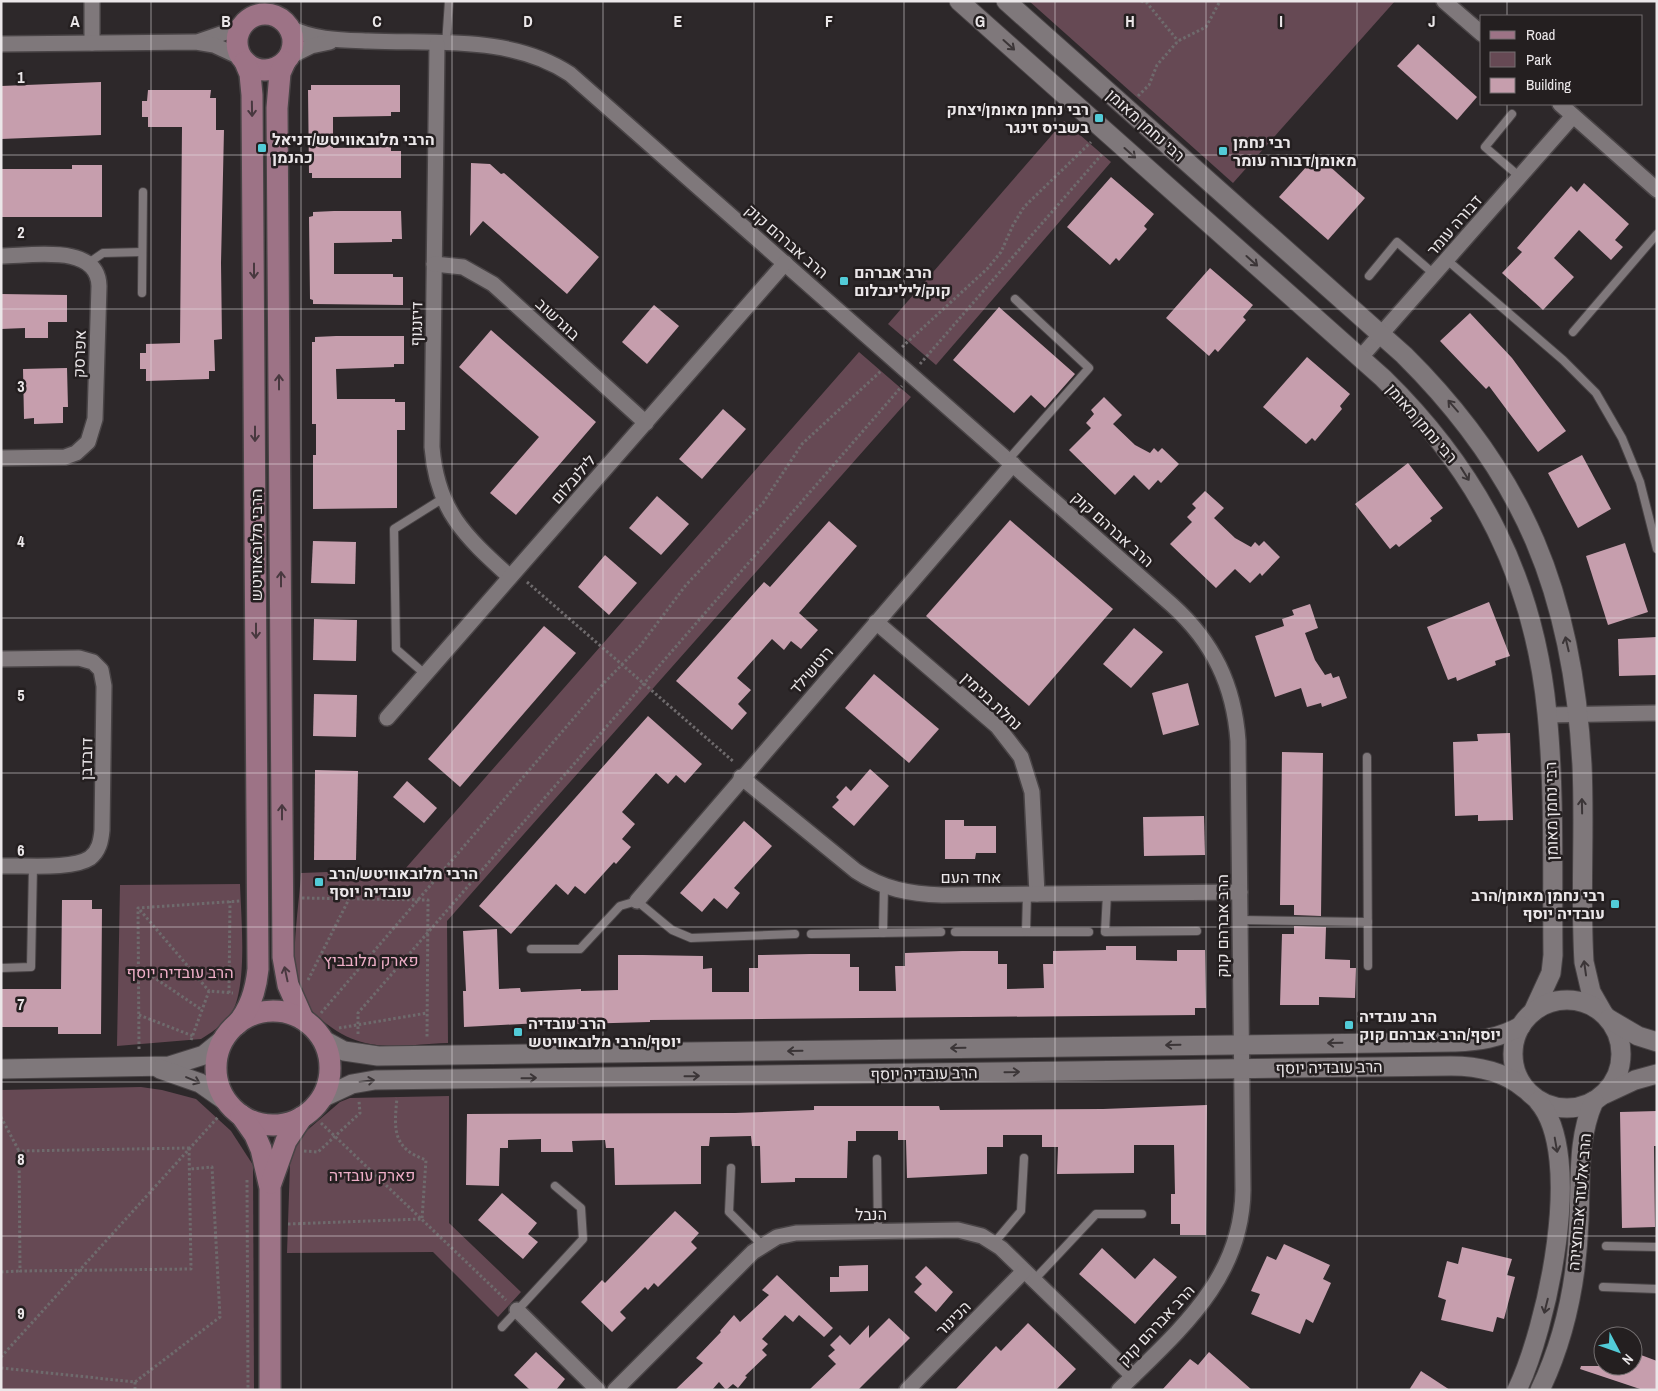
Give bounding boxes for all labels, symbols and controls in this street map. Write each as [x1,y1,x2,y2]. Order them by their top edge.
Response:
text: A [70,10,80,32]
text: B [221,10,231,32]
text: C [372,10,382,32]
text: D [523,10,533,32]
text: E [674,10,683,32]
text: F [825,10,833,32]
text: G [975,10,985,32]
text: H [1125,10,1135,32]
text: I [1279,10,1283,32]
text: J [1428,10,1436,32]
legend [1480,15,1643,105]
text: Road [1526,24,1555,45]
one-way arrow [1002,39,1015,51]
text: Park [1526,49,1552,70]
text: 1 [17,66,25,88]
text: Building [1526,74,1571,95]
street label: רבי נחמן מאומן [1102,84,1190,166]
place label: רבי נחמן מאומן/יצחק בשביס זינגר [947,98,1089,138]
one-way arrow [248,101,257,117]
marker: רבי נחמן מאומן/יצחק בשביס זינגר [1093,112,1105,124]
place label: הרבי מלובאוויטש/דניאל כהנמן [272,128,435,168]
place label: רבי נחמן מאומן/דבורה עומר [1233,131,1357,171]
marker: הרבי מלובאוויטש/דניאל כהנמן [256,142,268,154]
marker: רבי נחמן מאומן/דבורה עומר [1217,145,1229,157]
one-way arrow [1124,147,1137,159]
street label: דבורה עומר [1421,190,1487,260]
street label: הרב אברהם קוק [741,199,833,283]
text: 2 [17,221,25,243]
one-way arrow [1245,255,1258,267]
place label: הרב אברהם קוק/לילינבלום [854,261,951,301]
one-way arrow [249,263,259,279]
marker: הרב אברהם קוק/לילינבלום [838,275,850,287]
street label: בוגרשוב [531,293,585,346]
street label: דיזנגוף [405,301,427,347]
street label: אפרסק [67,329,91,379]
one-way arrow [274,374,284,390]
text: 3 [17,375,25,397]
street label: רבי נחמן מאומן [1381,379,1463,467]
one-way arrow [1447,399,1458,412]
one-way arrow [250,426,260,442]
street label: לילנבלום [545,450,601,508]
one-way arrow [1460,467,1470,481]
street label: הרב אברהם קוק [1067,486,1159,572]
street label: הרבי מלובאוויטש [245,489,267,601]
text: 4 [17,530,25,552]
one-way arrow [276,571,286,588]
one-way arrow [251,623,261,639]
one-way arrow [1562,637,1571,653]
street label: רוטשילד [784,641,838,699]
street label: נחלת בנימין [957,667,1027,735]
text: 5 [17,684,25,706]
street label: דובדבן [75,737,97,781]
street label: רבי נחמן מאומן [1539,762,1563,860]
one-way arrow [1577,798,1587,814]
one-way arrow [278,804,287,820]
text: 6 [17,839,25,861]
place label: הרבי מלובאוויטש/הרב עובדיה יוסף [329,862,478,902]
street label: אחד העם [941,866,1001,888]
street label: הרב אברהם קוק [1211,874,1233,978]
marker: הרבי מלובאוויטש/הרב עובדיה יוסף [313,876,325,888]
place label: רבי נחמן מאומן/הרב עובדיה יוסף [1471,884,1605,924]
marker: רבי נחמן מאומן/הרב עובדיה יוסף [1609,898,1621,910]
park label: פארק מלובביץ [323,949,419,971]
one-way arrow [1580,960,1590,976]
park label: הרב עובדיה יוסף [126,961,234,983]
one-way arrow [281,966,290,982]
text: 7 [17,993,25,1015]
place label: הרב עובדיה יוסף/הרב אברהם קוק [1359,1005,1501,1045]
place label: הרב עובדיה יוסף/הרבי מלובאוויטש [528,1012,681,1052]
marker: הרב עובדיה יוסף/הרב אברהם קוק [1343,1019,1355,1031]
marker: הרב עובדיה יוסף/הרבי מלובאוויטש [512,1026,524,1038]
one-way arrow [1327,1038,1344,1048]
one-way arrow [1165,1041,1181,1050]
one-way arrow [950,1043,966,1053]
one-way arrow [787,1046,803,1055]
street label: הרב עובדיה יוסף [1275,1055,1383,1079]
street label: הרב עובדיה יוסף [870,1061,978,1085]
one-way arrow [1004,1067,1020,1076]
one-way arrow [684,1071,700,1081]
one-way arrow [521,1073,537,1083]
one-way arrow [185,1075,200,1085]
one-way arrow [359,1076,375,1086]
street label: הרב אלעזר אבוחצירה [1562,1132,1596,1272]
one-way arrow [1552,1137,1562,1153]
text: 8 [17,1148,25,1170]
park label: פארק עובדיה [329,1164,415,1186]
street label: הנבל [855,1203,887,1225]
street label: הרב אברהם קוק [1113,1280,1199,1370]
street label: הכינור [931,1296,975,1340]
one-way arrow [1541,1298,1550,1314]
text: 9 [17,1302,25,1324]
north arrow [1593,1326,1643,1376]
text: N [1618,1350,1637,1369]

